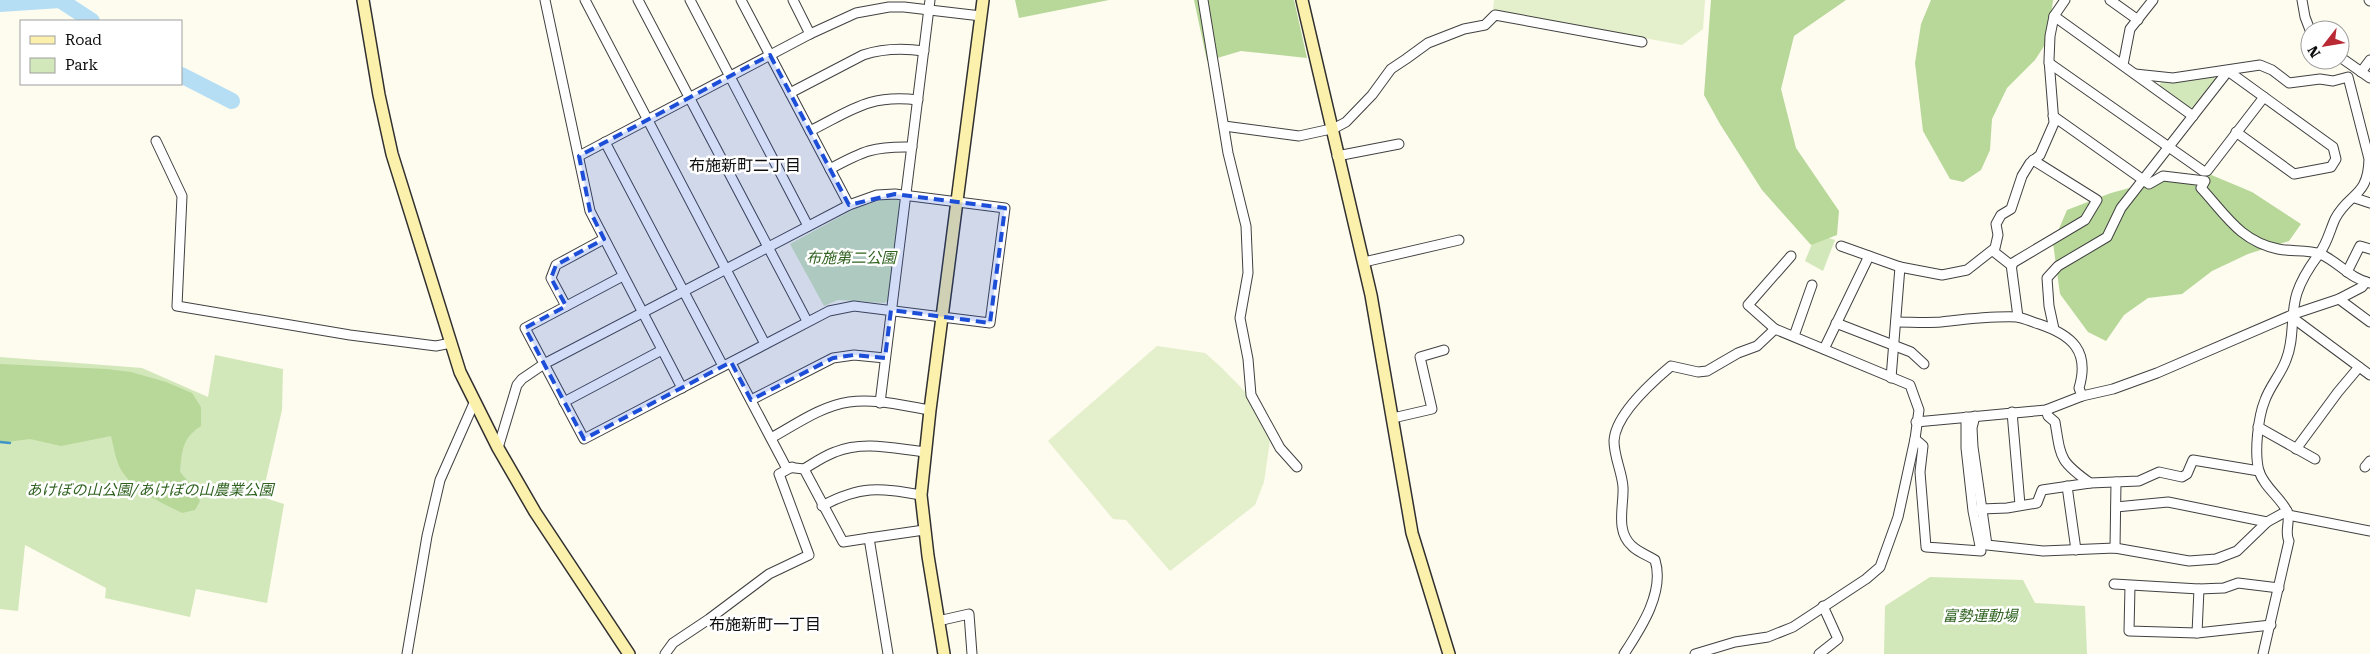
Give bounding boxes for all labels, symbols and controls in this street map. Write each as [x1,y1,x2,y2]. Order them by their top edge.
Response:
legend [20,20,182,85]
north arrow [2300,20,2350,70]
text: Road [65,31,102,49]
text: N [2304,43,2323,60]
text: Park [65,56,99,74]
district label: 布施新町二丁目 [689,156,801,175]
park label: 布施第二公園 [806,249,898,267]
park label: あけぼの山公園/あけぼの山農業公園 [27,481,275,499]
park label: 富勢運動場 [1942,607,2019,625]
district label: 布施新町一丁目 [709,615,821,634]

